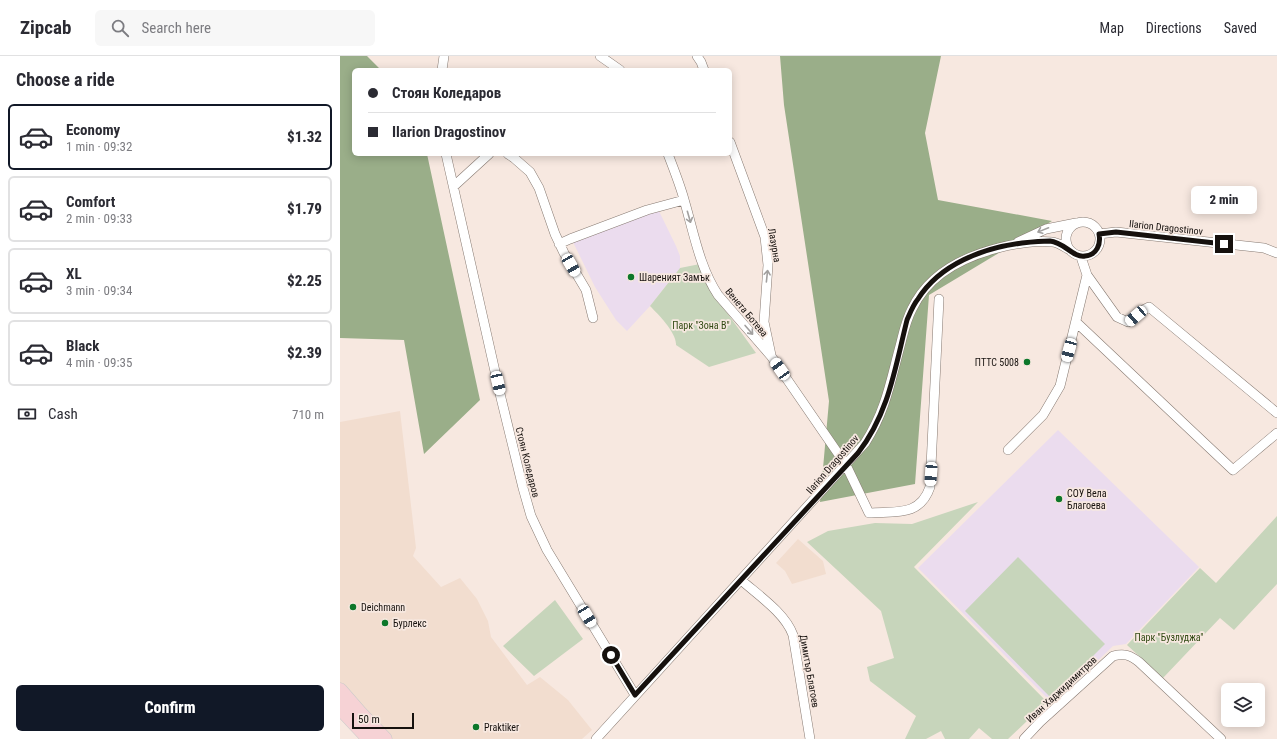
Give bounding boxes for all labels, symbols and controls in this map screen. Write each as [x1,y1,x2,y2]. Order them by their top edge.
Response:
search box [95,10,375,46]
text: Zipcab [20,16,71,39]
icon: search [109,17,131,39]
text: Search here [141,19,211,37]
text: Map [1100,20,1124,36]
text: Directions [1146,20,1202,36]
text: Saved [1224,20,1257,36]
text: Choose a ride [16,69,115,90]
text: Стоян Коледаров [392,84,501,102]
icon: car [18,119,54,155]
text: Economy [66,121,120,139]
text: Ilarion Dragostinov [392,123,506,141]
text: $1.32 [287,128,322,146]
text: 1 min · 09:32 [66,139,132,154]
callout: 2 min [1191,186,1257,214]
icon: car [18,191,54,227]
text: 2 min [1210,192,1238,207]
text: Comfort [66,193,115,211]
text: $1.79 [287,200,322,218]
text: 2 min · 09:33 [66,211,132,226]
one-way arrow [686,211,693,224]
street label: Ilarion Dragostinov [1128,218,1204,237]
street label: Лазурна [766,227,783,263]
one-way arrow [1038,227,1050,235]
route end [1215,235,1233,253]
car [560,252,582,278]
icon: car [18,263,54,299]
text: XL [66,265,82,283]
one-way arrow [763,270,771,283]
text: $2.25 [287,272,322,290]
marker: Шареният Замък [626,272,636,282]
place label: Шареният Замък [639,272,710,283]
text: 3 min · 09:34 [66,283,132,298]
street label: Венета Ботева [723,286,770,339]
car [1123,304,1149,328]
park label: Парк "Зона В" [672,320,730,331]
one-way arrow [744,325,753,336]
icon: car [18,335,54,371]
text: Black [66,337,99,355]
car [1060,337,1078,363]
text: $2.39 [287,344,322,362]
text: 4 min · 09:35 [66,355,132,370]
car [768,356,792,382]
place label: ПТТС 5008 [975,357,1019,368]
marker: ПТТС 5008 [1022,357,1032,367]
car [489,370,507,396]
icon: cash [16,403,38,425]
text: Cash [48,405,78,423]
text: 710 m [292,407,324,422]
street label: Стоян Коледаров [513,426,542,499]
street label: Ilarion Dragostinov [804,432,861,496]
car [924,462,938,486]
place label: СОУ Вела Благоева [1067,488,1107,511]
marker: СОУ Вела Благоева [1054,494,1064,504]
marker: Deichmann [348,602,358,612]
place label: Deichmann [361,602,405,613]
car [576,603,598,629]
marker: Бурлекс [380,618,390,628]
place label: Бурлекс [393,618,427,629]
park label: Парк "Бузлуджа" [1134,632,1204,643]
street label: Димитър Благоев [798,634,821,708]
route start [602,646,620,664]
street label: Иван Хаджидимитров [1024,654,1099,725]
map controls [1221,683,1265,727]
button: layers [1221,683,1265,727]
button: Confirm [16,685,324,731]
scale bar [352,711,414,730]
text: 50 m [358,713,380,726]
marker: Praktiker [471,722,481,732]
place label: Praktiker [484,722,519,733]

